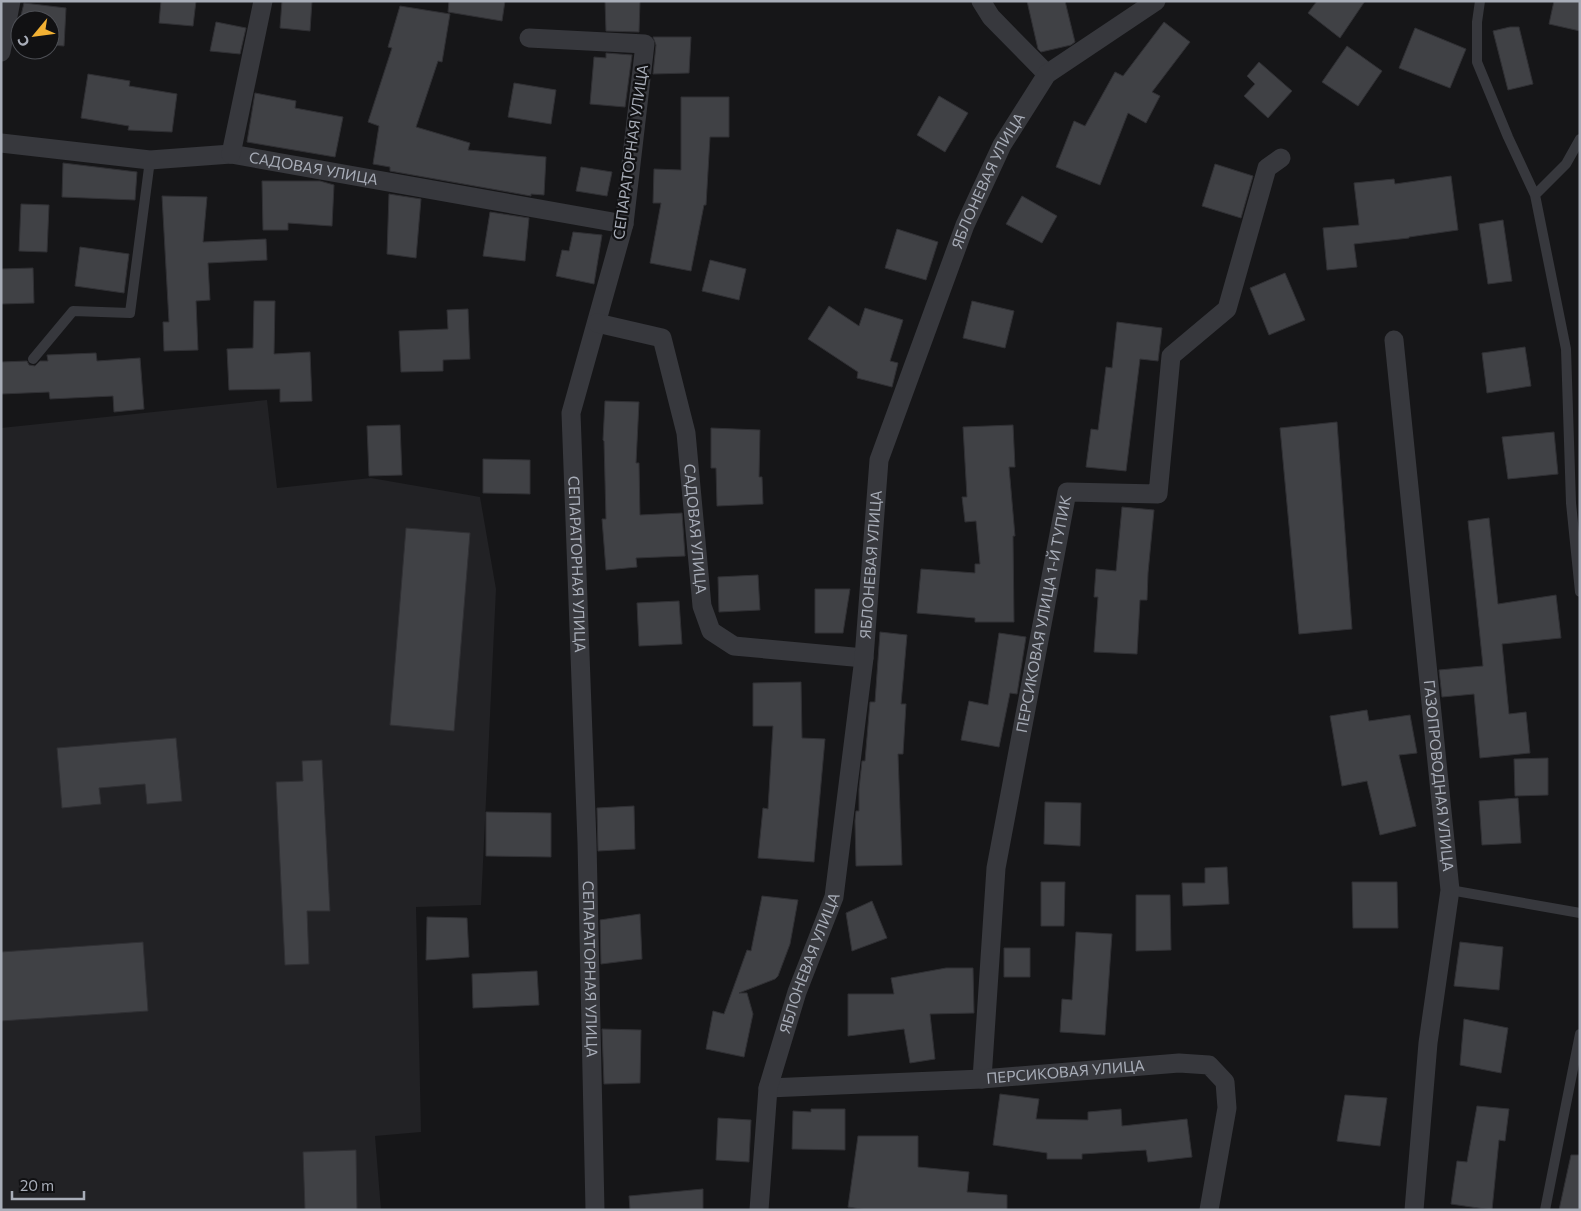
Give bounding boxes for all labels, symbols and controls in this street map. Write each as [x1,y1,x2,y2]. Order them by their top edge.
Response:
north arrow [10,10,60,60]
text: С [13,33,33,50]
street label: СЕПАРАТОРНАЯ УЛИЦА [609,63,651,241]
street label: ЯБЛОНЕВАЯ УЛИЦА [947,109,1028,251]
street label: САДОВАЯ УЛИЦА [248,147,380,188]
street label: САДОВАЯ УЛИЦА [681,463,711,595]
street label: СЕПАРАТОРНАЯ УЛИЦА [565,475,590,653]
street label: ЯБЛОНЕВАЯ УЛИЦА [855,490,885,640]
street label: ПЕРСИКОВАЯ УЛИЦА 1-Й ТУПИК [1012,494,1074,734]
street label: ГАЗОПРОВОДНАЯ УЛИЦА [1421,679,1458,872]
street label: СЕПАРАТОРНАЯ УЛИЦА [580,880,602,1058]
street label: ЯБЛОНЕВАЯ УЛИЦА [775,890,843,1036]
street label: ПЕРСИКОВАЯ УЛИЦА [985,1056,1145,1087]
scale bar [12,1168,85,1200]
text: 20 m [20,1176,54,1194]

